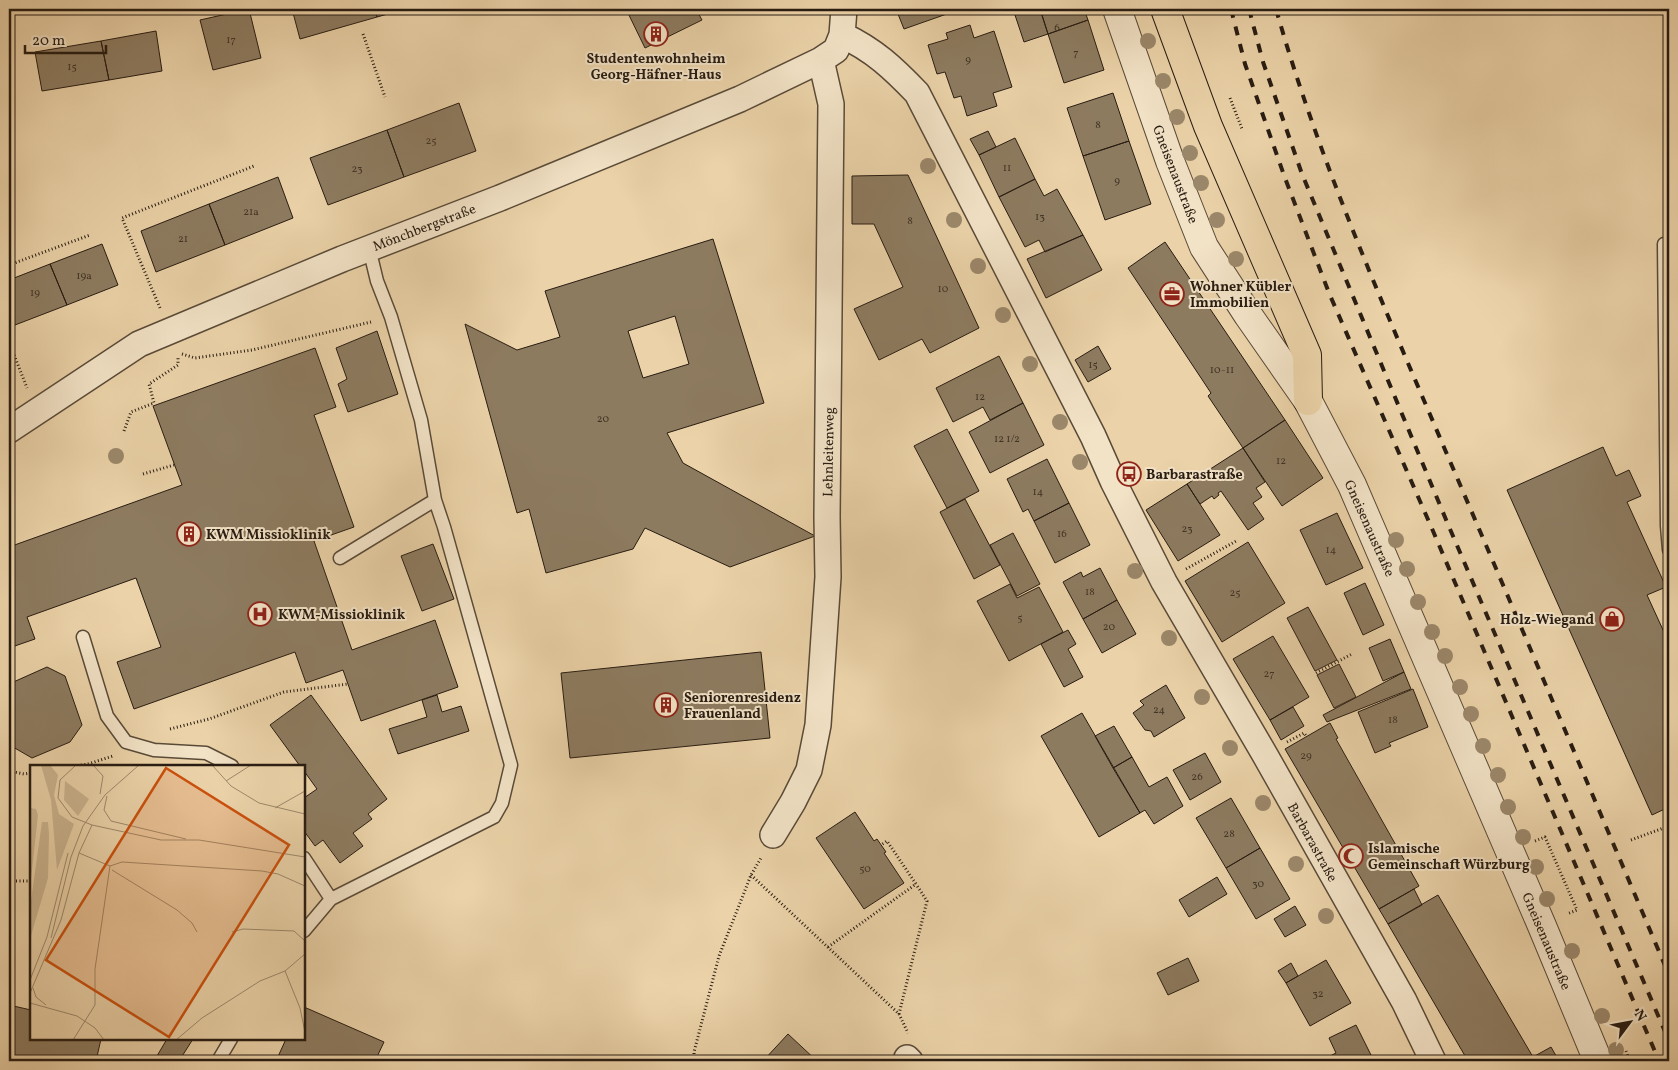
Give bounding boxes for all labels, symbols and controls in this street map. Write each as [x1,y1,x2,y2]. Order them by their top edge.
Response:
building icon: Studentenwohnheim Georg-Häfner-Haus [643,21,669,47]
house number: 6 [1054,21,1060,36]
scale bar [25,22,106,54]
text: 20 m [32,31,65,52]
house number: 17 [226,33,236,48]
house number: 7 [1073,46,1079,61]
place label: Studentenwohnheim Georg-Häfner-Haus [587,50,726,85]
house number: 9 [965,53,971,68]
house number: 15 [67,60,77,75]
house number: 8 [1095,118,1101,133]
street label: Gneisenaustraße [1147,123,1202,227]
house number: 25 [425,134,437,149]
house number: 11 [1003,161,1011,176]
house number: 23 [351,162,363,177]
house number: 9 [1114,174,1120,189]
street label: Mönchbergstraße [370,200,479,257]
house number: 21a [243,205,259,220]
house number: 13 [1035,210,1045,225]
house number: 8 [907,214,913,229]
house number: 21 [178,232,188,247]
house number: 19a [76,269,92,284]
place label: Wohner Kübler Immobilien [1190,278,1291,313]
office icon: Wohner Kübler Immobilien [1159,281,1185,307]
house number: 10 [938,282,949,297]
house number: 19 [30,286,40,301]
house number: 15 [1088,358,1098,373]
house number: 10-11 [1210,363,1234,378]
house number: 12 [975,390,985,405]
street label: Lehnleitenweg [819,407,840,497]
house number: 20 [597,412,610,427]
house number: 12 1/2 [994,432,1020,447]
house number: 12 [1276,454,1286,469]
bus stop icon: Barbarastraße [1116,461,1142,487]
place label: Barbarastraße [1146,466,1243,485]
street label: Gneisenaustraße [1339,477,1399,580]
house number: 14 [1033,485,1044,500]
building icon: KWM Missioklinik [176,521,202,547]
house number: 23 [1181,522,1193,537]
place label: KWM Missioklinik [206,526,331,545]
house number: 16 [1057,527,1067,542]
house number: 14 [1326,543,1337,558]
house number: 18 [1085,585,1095,600]
house number: 25 [1229,586,1241,601]
hospital icon: KWM-Missioklinik [247,601,273,627]
place label: KWM-Missioklinik [278,606,406,625]
shop icon: Holz-Wiegand [1599,606,1625,632]
house number: 5 [1017,611,1023,626]
place label: Holz-Wiegand [1500,611,1594,630]
house number: 20 [1103,620,1116,635]
house number: 27 [1264,667,1274,682]
place label: Seniorenresidenz Frauenland [684,689,801,724]
building icon: Seniorenresidenz Frauenland [653,692,679,718]
house number: 24 [1153,703,1165,718]
house number: 18 [1388,713,1398,728]
house number: 29 [1300,749,1312,764]
inset map [30,765,305,1040]
house number: 26 [1191,770,1203,785]
street label: Barbarastraße [1282,800,1341,886]
house number: 28 [1223,827,1235,842]
place label: Islamische Gemeinschaft Würzburg [1368,840,1530,875]
mosque icon: Islamische Gemeinschaft Würzburg [1338,843,1364,869]
house number: 50 [859,862,871,877]
house number: 30 [1252,877,1264,892]
street label: Gneisenaustraße [1517,890,1575,994]
house number: 32 [1312,987,1324,1002]
north arrow [1606,998,1656,1048]
text: N [1629,1007,1651,1025]

